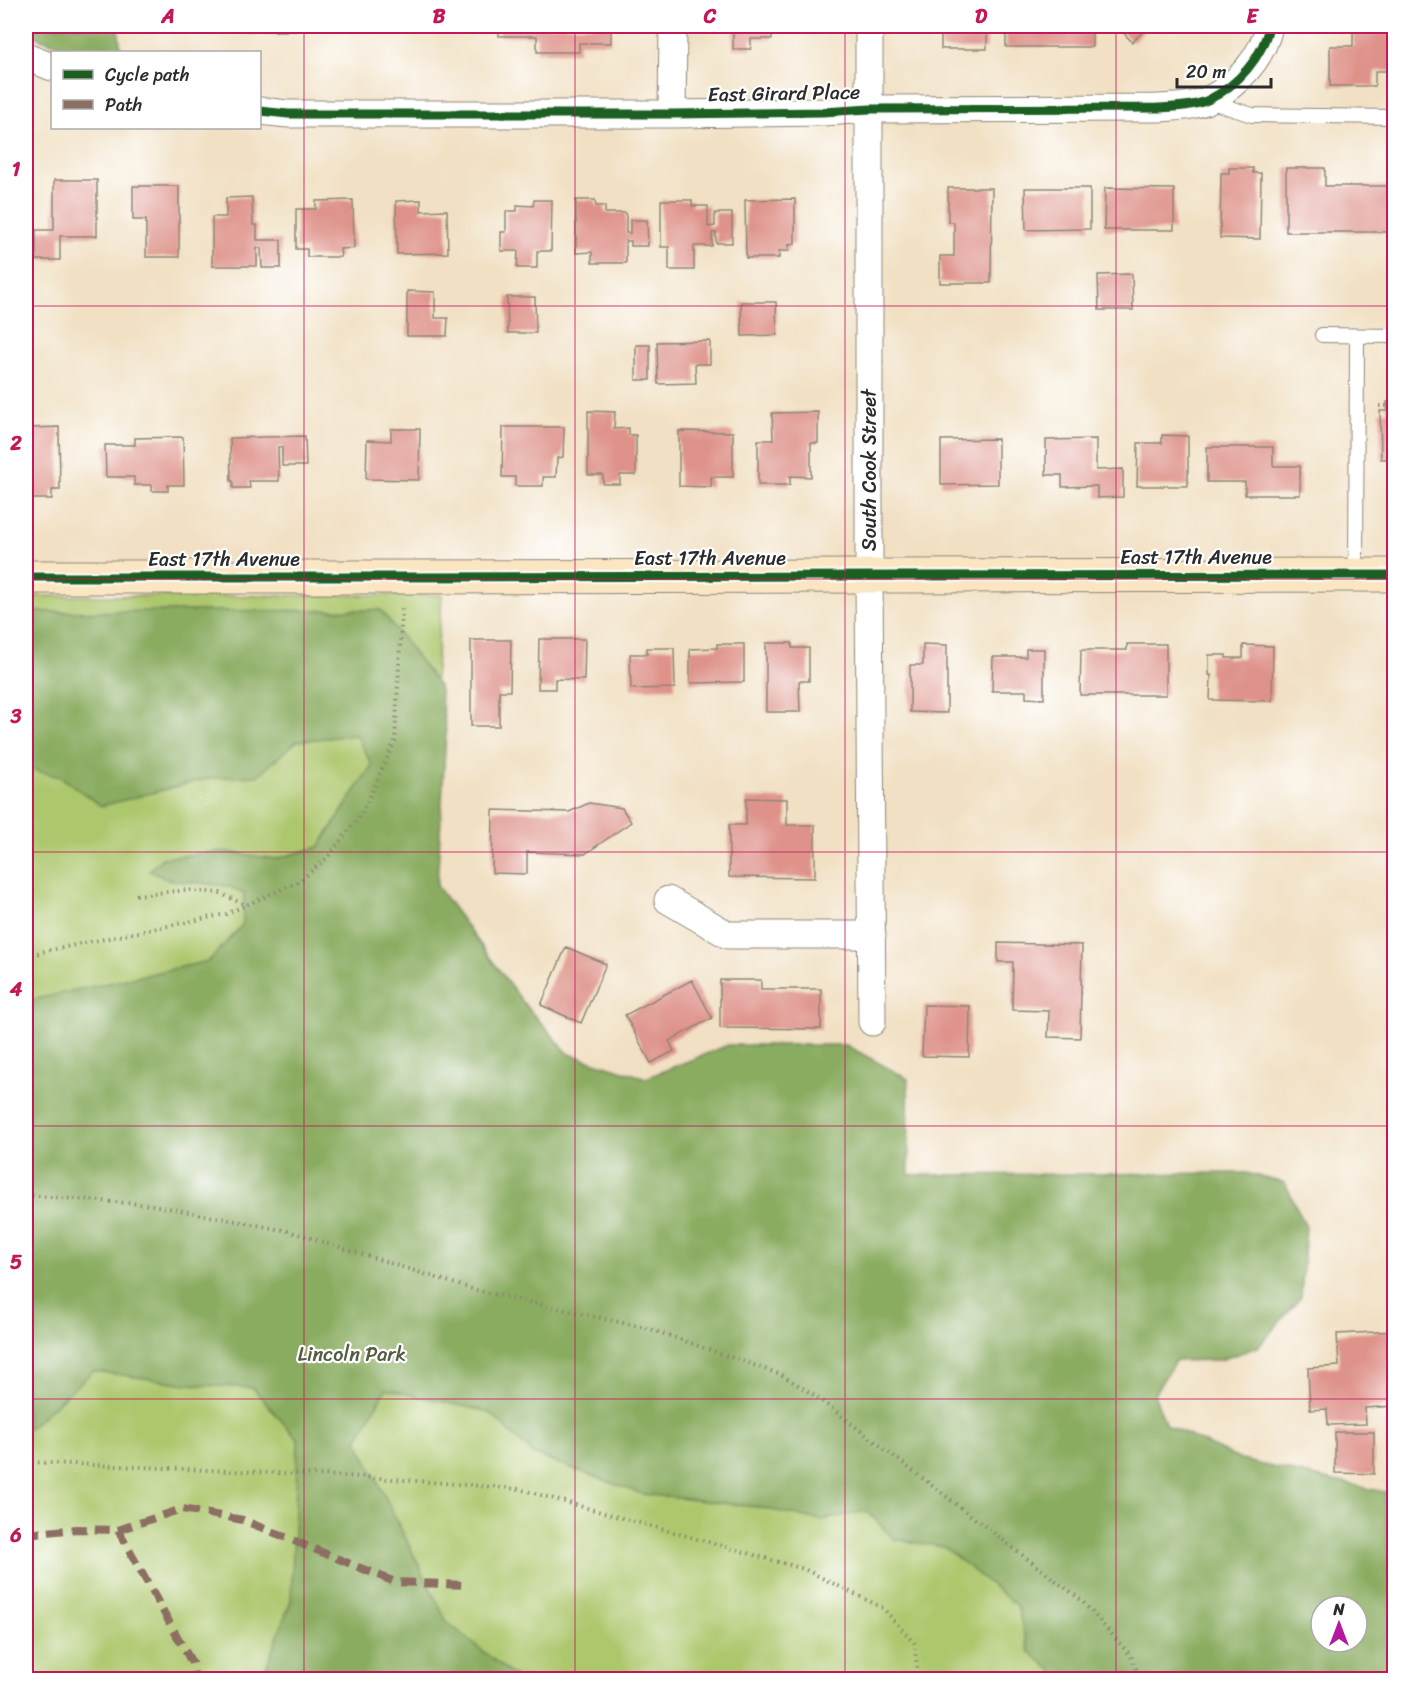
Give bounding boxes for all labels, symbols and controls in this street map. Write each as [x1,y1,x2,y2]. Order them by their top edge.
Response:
text: A [160,0,175,34]
text: B [433,0,446,34]
text: C [703,0,717,34]
text: D [975,0,988,34]
text: E [1246,0,1259,34]
legend [51,51,261,129]
scale bar [1177,51,1272,89]
text: 20 m [1186,56,1226,88]
text: Cycle path [105,59,189,91]
street label: East Girard Place [707,75,861,112]
text: Path [105,89,142,121]
text: 1 [12,152,21,187]
street label: South Cook Street [852,388,887,551]
text: 2 [9,426,22,461]
street label: East 17th Avenue [1120,540,1272,575]
street label: East 17th Avenue [634,541,786,576]
street label: East 17th Avenue [148,542,300,577]
text: 3 [10,699,22,734]
text: 4 [9,972,23,1007]
text: 5 [10,1245,22,1280]
park label: Lincoln Park [298,1337,406,1372]
text: 6 [9,1518,22,1553]
north arrow [1309,1594,1369,1654]
text: N [1332,1595,1345,1624]

